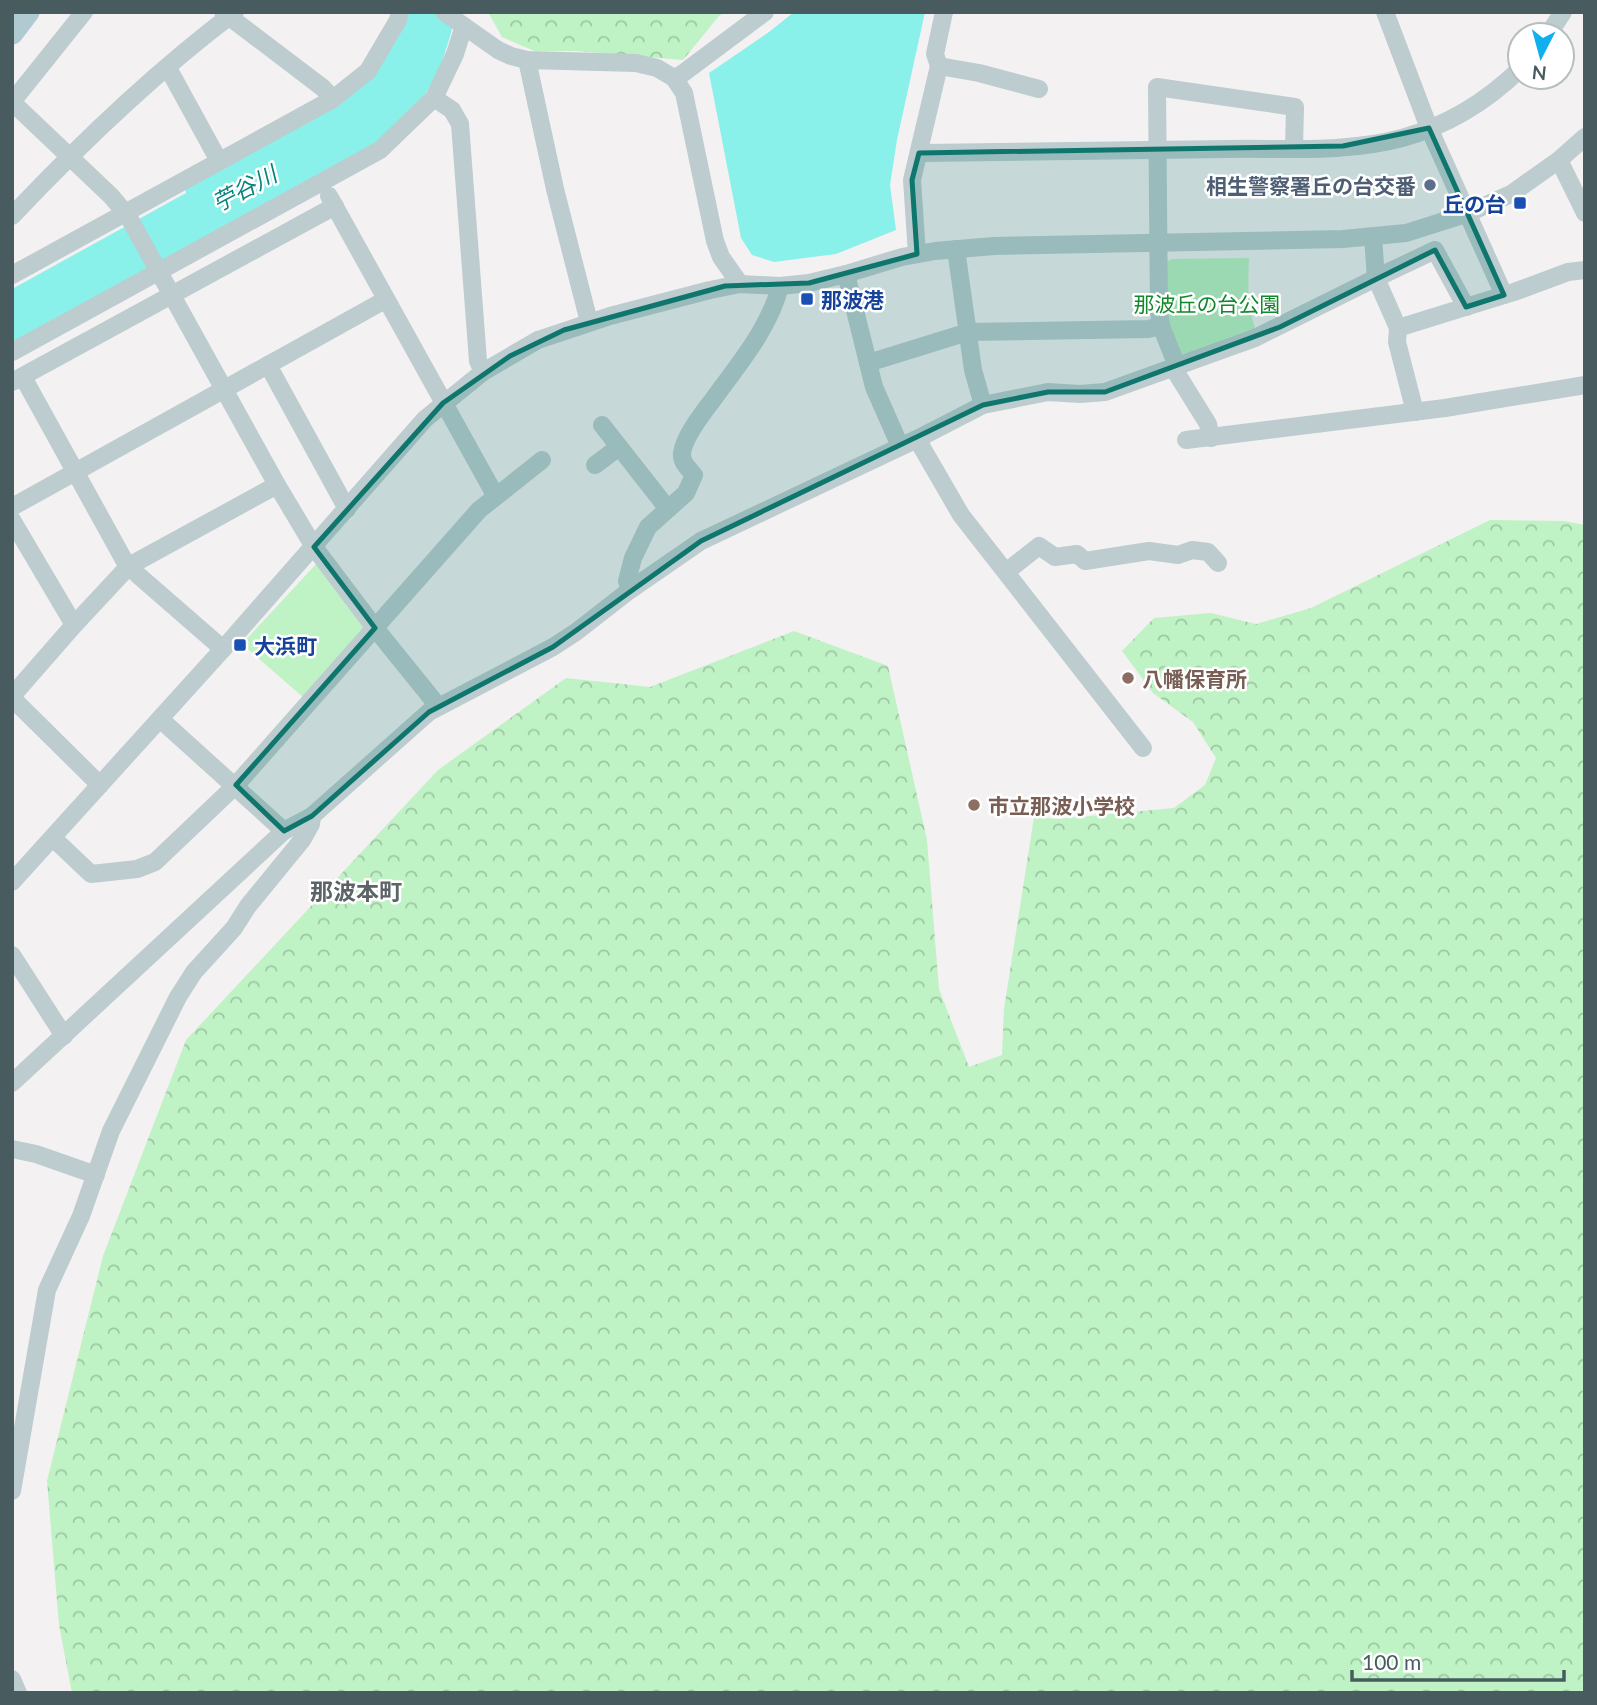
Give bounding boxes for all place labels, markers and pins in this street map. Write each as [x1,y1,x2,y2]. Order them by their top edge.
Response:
place label: 相生警察署丘の台交番 [1206,173,1416,198]
marker: 相生警察署丘の台交番 [1422,177,1438,193]
place label: 丘の台 [1443,191,1506,216]
marker: 丘の台 [1512,195,1528,211]
place label: 那波港 [821,287,884,312]
marker: 那波港 [799,291,815,307]
place label: 大浜町 [254,633,317,658]
marker: 大浜町 [232,637,248,653]
place label: 八幡保育所 [1142,666,1247,691]
marker: 八幡保育所 [1120,670,1136,686]
place label: 市立那波小学校 [988,793,1135,818]
marker: 市立那波小学校 [966,797,982,813]

